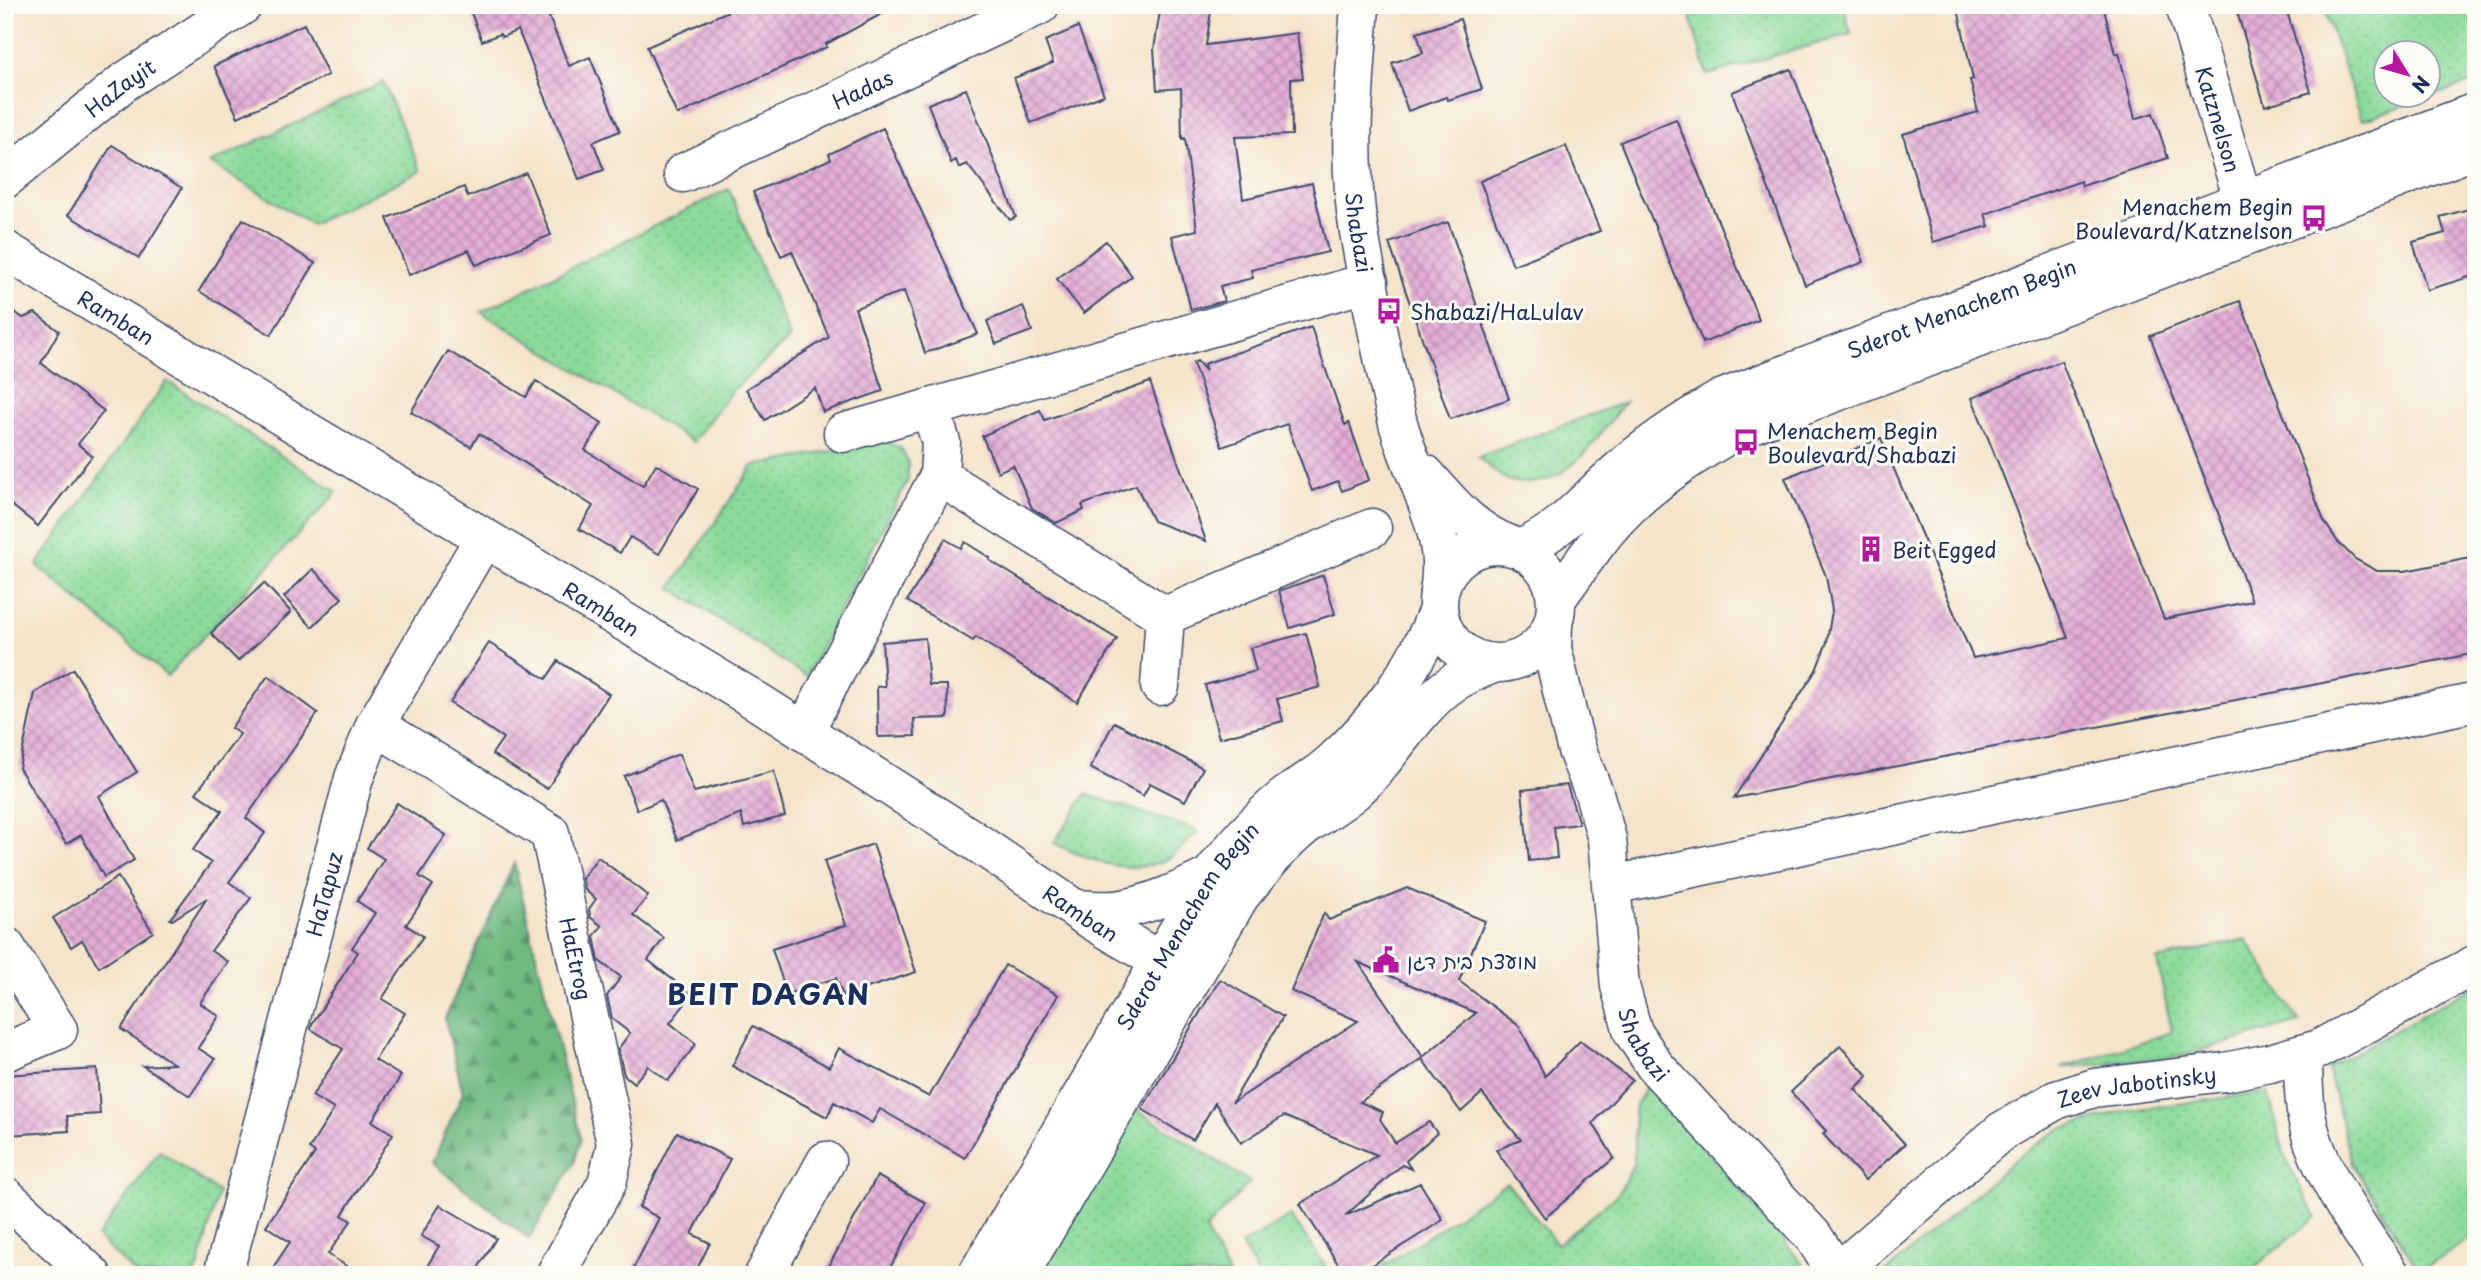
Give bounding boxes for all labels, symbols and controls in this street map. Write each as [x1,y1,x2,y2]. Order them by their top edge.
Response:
north arrow [2372,38,2442,108]
street label: HaZayit [77,50,161,124]
street label: Hadas [826,61,898,117]
street label: Katznelson [2188,62,2250,176]
text: N [2406,70,2437,99]
place label: Menachem Begin Boulevard/Katznelson [2075,190,2293,246]
street label: Shabazi [1338,191,1382,275]
bus stop icon: Menachem Begin Boulevard/Katznelson [2299,203,2329,233]
street label: Sderot Menachem Begin [1842,250,2081,366]
street label: Ramban [72,281,161,352]
place label: Shabazi/HaLulav [1410,295,1584,327]
bus stop icon: Shabazi/HaLulav [1374,296,1404,326]
place label: Menachem Begin Boulevard/Shabazi [1767,414,1957,470]
bus stop icon: Menachem Begin Boulevard/Shabazi [1731,427,1761,457]
place label: Beit Egged [1892,533,1997,565]
building icon: Beit Egged [1856,534,1886,564]
street label: Ramban [557,573,646,644]
street label: Sderot Menachem Begin [1108,814,1266,1036]
street label: HaTapuz [297,848,350,940]
street label: Ramban [1037,876,1125,949]
street label: HaEtrog [552,914,601,1003]
place label: מועצת בית דגן [1407,944,1537,976]
public building icon: מועצת בית דגן [1371,945,1401,975]
district label: BEIT DAGAN [667,972,871,1015]
street label: Shabazi [1611,1003,1677,1088]
street label: Zeev Jabotinsky [2052,1057,2218,1115]

